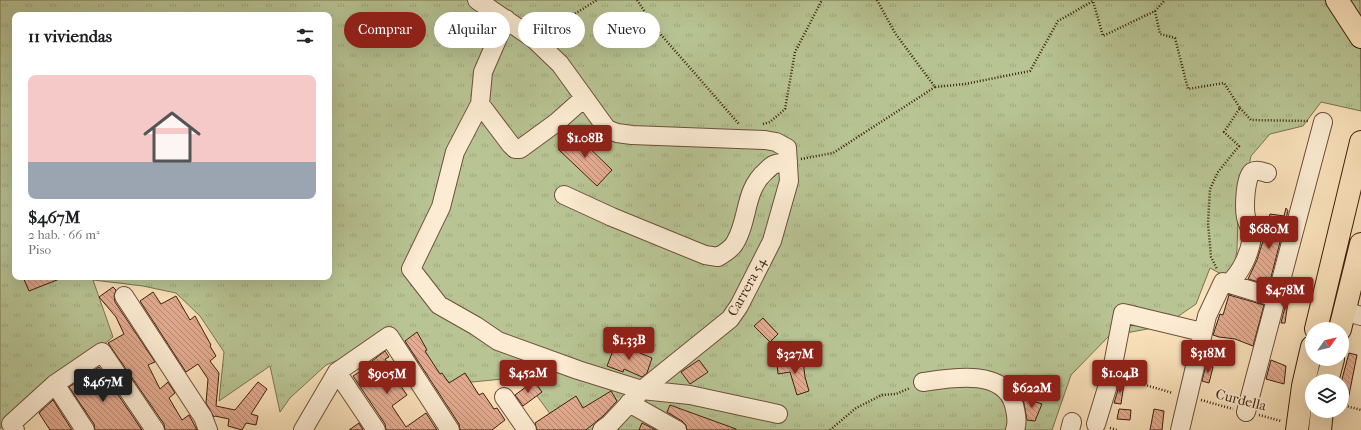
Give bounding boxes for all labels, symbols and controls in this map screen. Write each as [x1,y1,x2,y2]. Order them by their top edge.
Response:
chip: Comprar [344,12,426,48]
chip: Alquilar [434,12,510,48]
chip: Filtros [518,12,585,48]
chip: Nuevo [593,12,660,48]
icon: filters [294,25,316,47]
text: 11 viviendas [28,26,112,46]
icon: home [136,101,208,173]
pin: $1.08B [552,125,618,159]
text: $1.08B [567,130,603,145]
text: $467M [28,207,80,227]
pin: $680M [1241,216,1297,250]
text: $680M [1249,221,1289,236]
text: 2 hab. · 66 m² [28,227,100,242]
text: Piso [28,242,51,257]
street label: Carrera 54 [724,254,770,319]
pin: $478M [1257,277,1313,311]
text: $478M [1265,282,1305,297]
north arrow [1305,322,1349,366]
map controls [1305,322,1349,418]
pin: $1.33B [596,327,662,361]
text: $1.33B [612,332,646,347]
pin: $318M [1180,340,1236,374]
pin: $327M [767,341,823,375]
text: $318M [1190,345,1226,360]
text: $327M [776,346,814,361]
pin: $452M [500,360,556,394]
pin: $1.04B [1087,360,1153,394]
pin: $905M [359,361,415,395]
text: $452M [509,365,547,380]
text: $1.04B [1101,365,1139,380]
text: $905M [368,366,406,381]
pin: $467M [75,369,131,403]
text: $467M [83,374,123,389]
button: layers [1305,374,1349,418]
pin: $622M [1004,375,1060,409]
text: $622M [1012,380,1052,395]
street label: Curdella [1214,385,1269,415]

